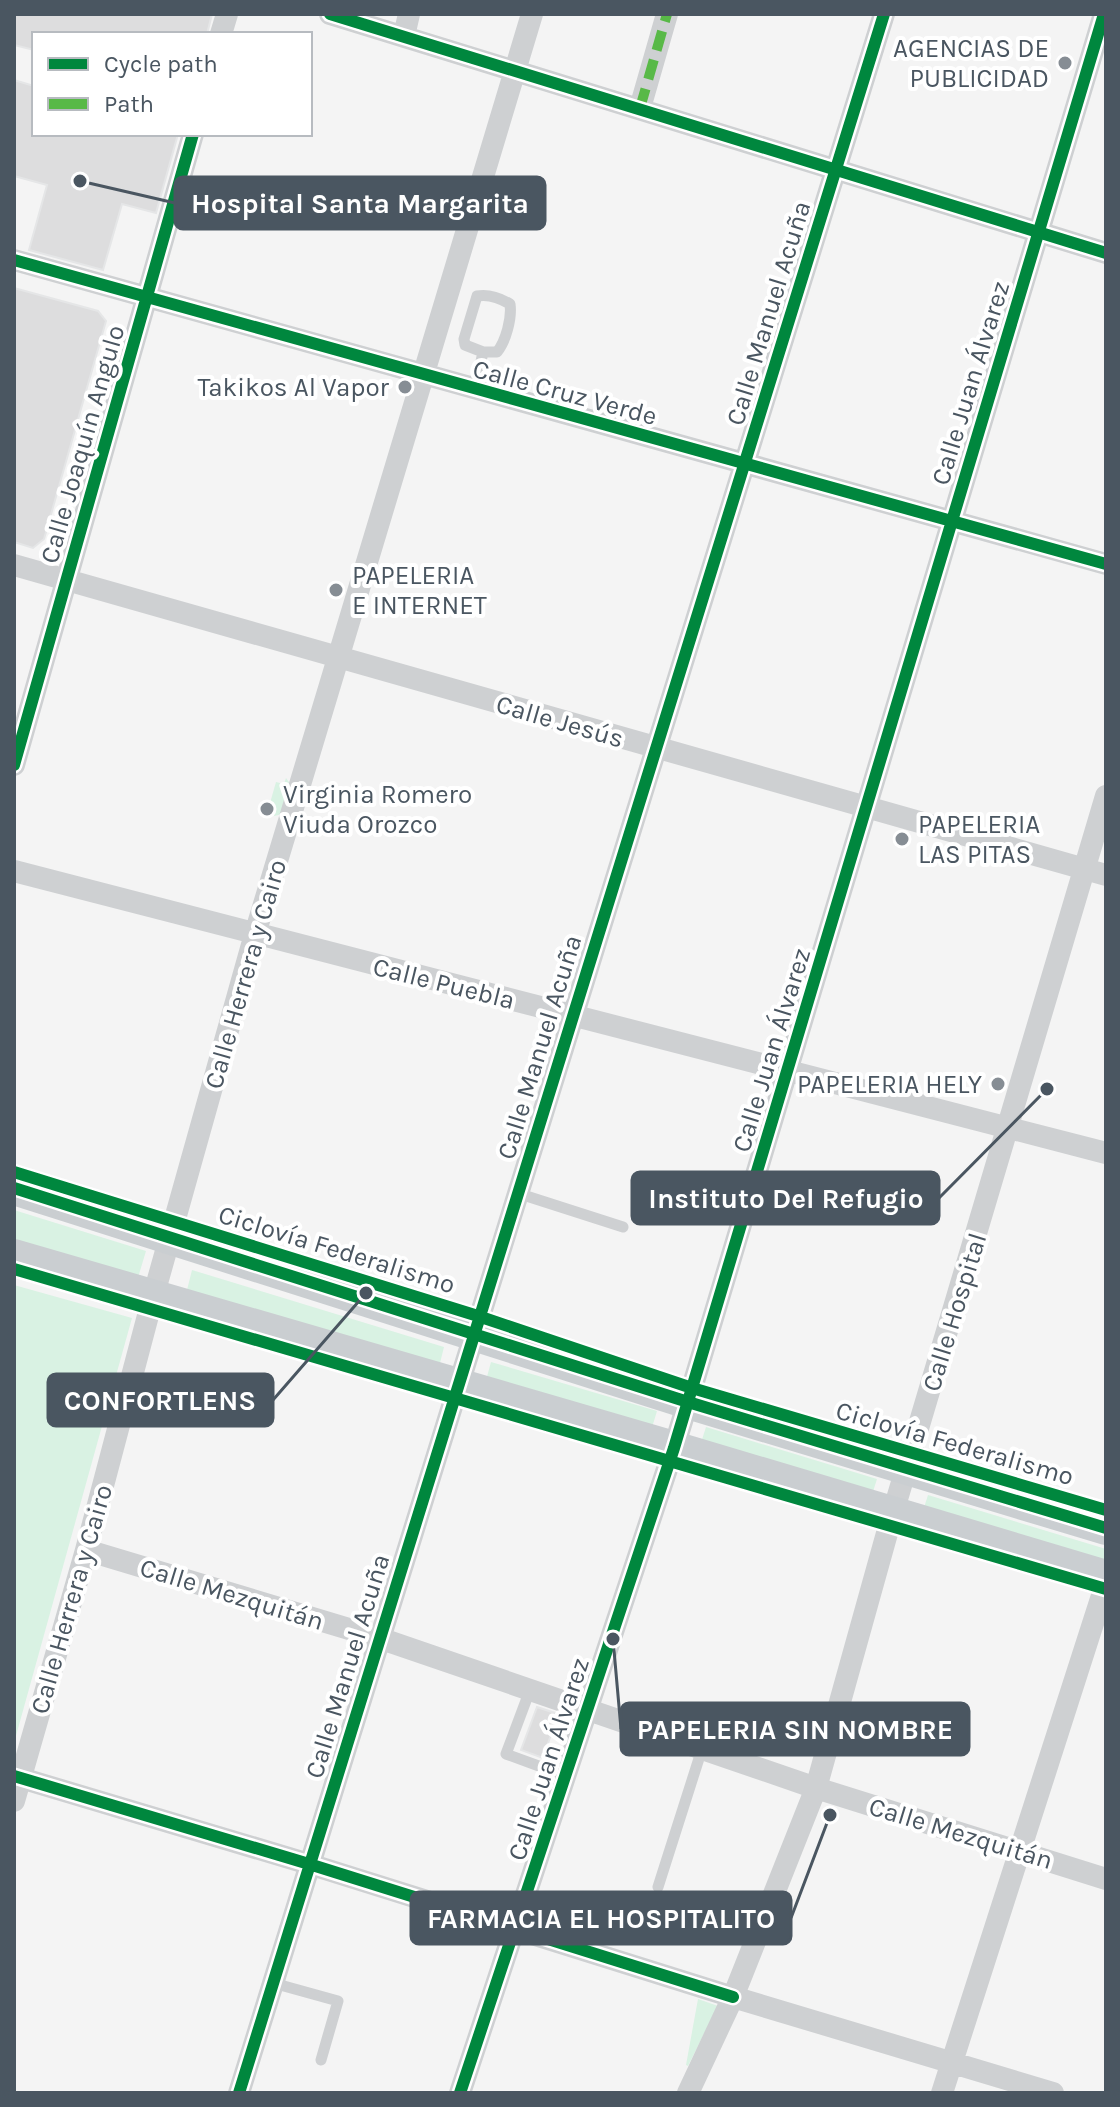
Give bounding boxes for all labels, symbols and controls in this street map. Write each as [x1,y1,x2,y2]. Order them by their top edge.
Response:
legend [32,32,312,136]
place label: AGENCIAS DE PUBLICIDAD [893,33,1049,94]
text: Cycle path [104,50,218,78]
marker: AGENCIAS DE PUBLICIDAD [1056,54,1074,72]
text: Path [104,90,154,118]
callout: Hospital Santa Margarita [175,177,545,229]
text: Hospital Santa Margarita [191,187,529,220]
street label: Calle Manuel Acuña [720,197,817,429]
street label: Calle Juan Álvarez [924,277,1016,489]
street label: Calle Joaquín Angulo [34,321,131,567]
street label: Calle Cruz Verde [469,353,660,432]
place label: Takikos Al Vapor [198,372,390,403]
marker: Takikos Al Vapor [396,378,414,396]
place label: PAPELERIA E INTERNET [352,560,487,621]
marker: PAPELERIA E INTERNET [327,581,345,599]
street label: Calle Jesús [493,688,627,754]
place label: Virginia Romero Viuda Orozco [283,779,472,840]
marker: Virginia Romero Viuda Orozco [258,800,276,818]
place label: PAPELERIA LAS PITAS [918,809,1040,870]
marker: PAPELERIA LAS PITAS [893,830,911,848]
street label: Calle Herrera y Cairo [198,856,293,1092]
street label: Calle Manuel Acuña [491,931,588,1163]
street label: Calle Juan Álvarez [725,944,817,1156]
street label: Calle Puebla [370,951,518,1016]
place label: PAPELERIA HELY [797,1069,983,1100]
marker: PAPELERIA HELY [989,1075,1007,1093]
callout: Instituto Del Refugio [632,1172,939,1224]
text: Instituto Del Refugio [648,1182,924,1215]
street label: Ciclovía Federalismo [215,1199,459,1300]
street label: Calle Hospital [916,1229,993,1395]
callout: CONFORTLENS [48,1374,273,1426]
text: CONFORTLENS [64,1384,256,1417]
street label: Ciclovía Federalismo [832,1395,1077,1492]
street label: Calle Herrera y Cairo [24,1481,119,1717]
street label: Calle Manuel Acuña [299,1550,396,1782]
street label: Calle Mezquitán [136,1552,327,1637]
street label: Calle Juan Álvarez [500,1654,596,1864]
callout: PAPELERIA SIN NOMBRE [621,1703,969,1755]
text: PAPELERIA SIN NOMBRE [637,1713,953,1746]
street label: Calle Mezquitán [865,1791,1056,1876]
callout: FARMACIA EL HOSPITALITO [411,1892,791,1944]
text: FARMACIA EL HOSPITALITO [427,1902,775,1935]

